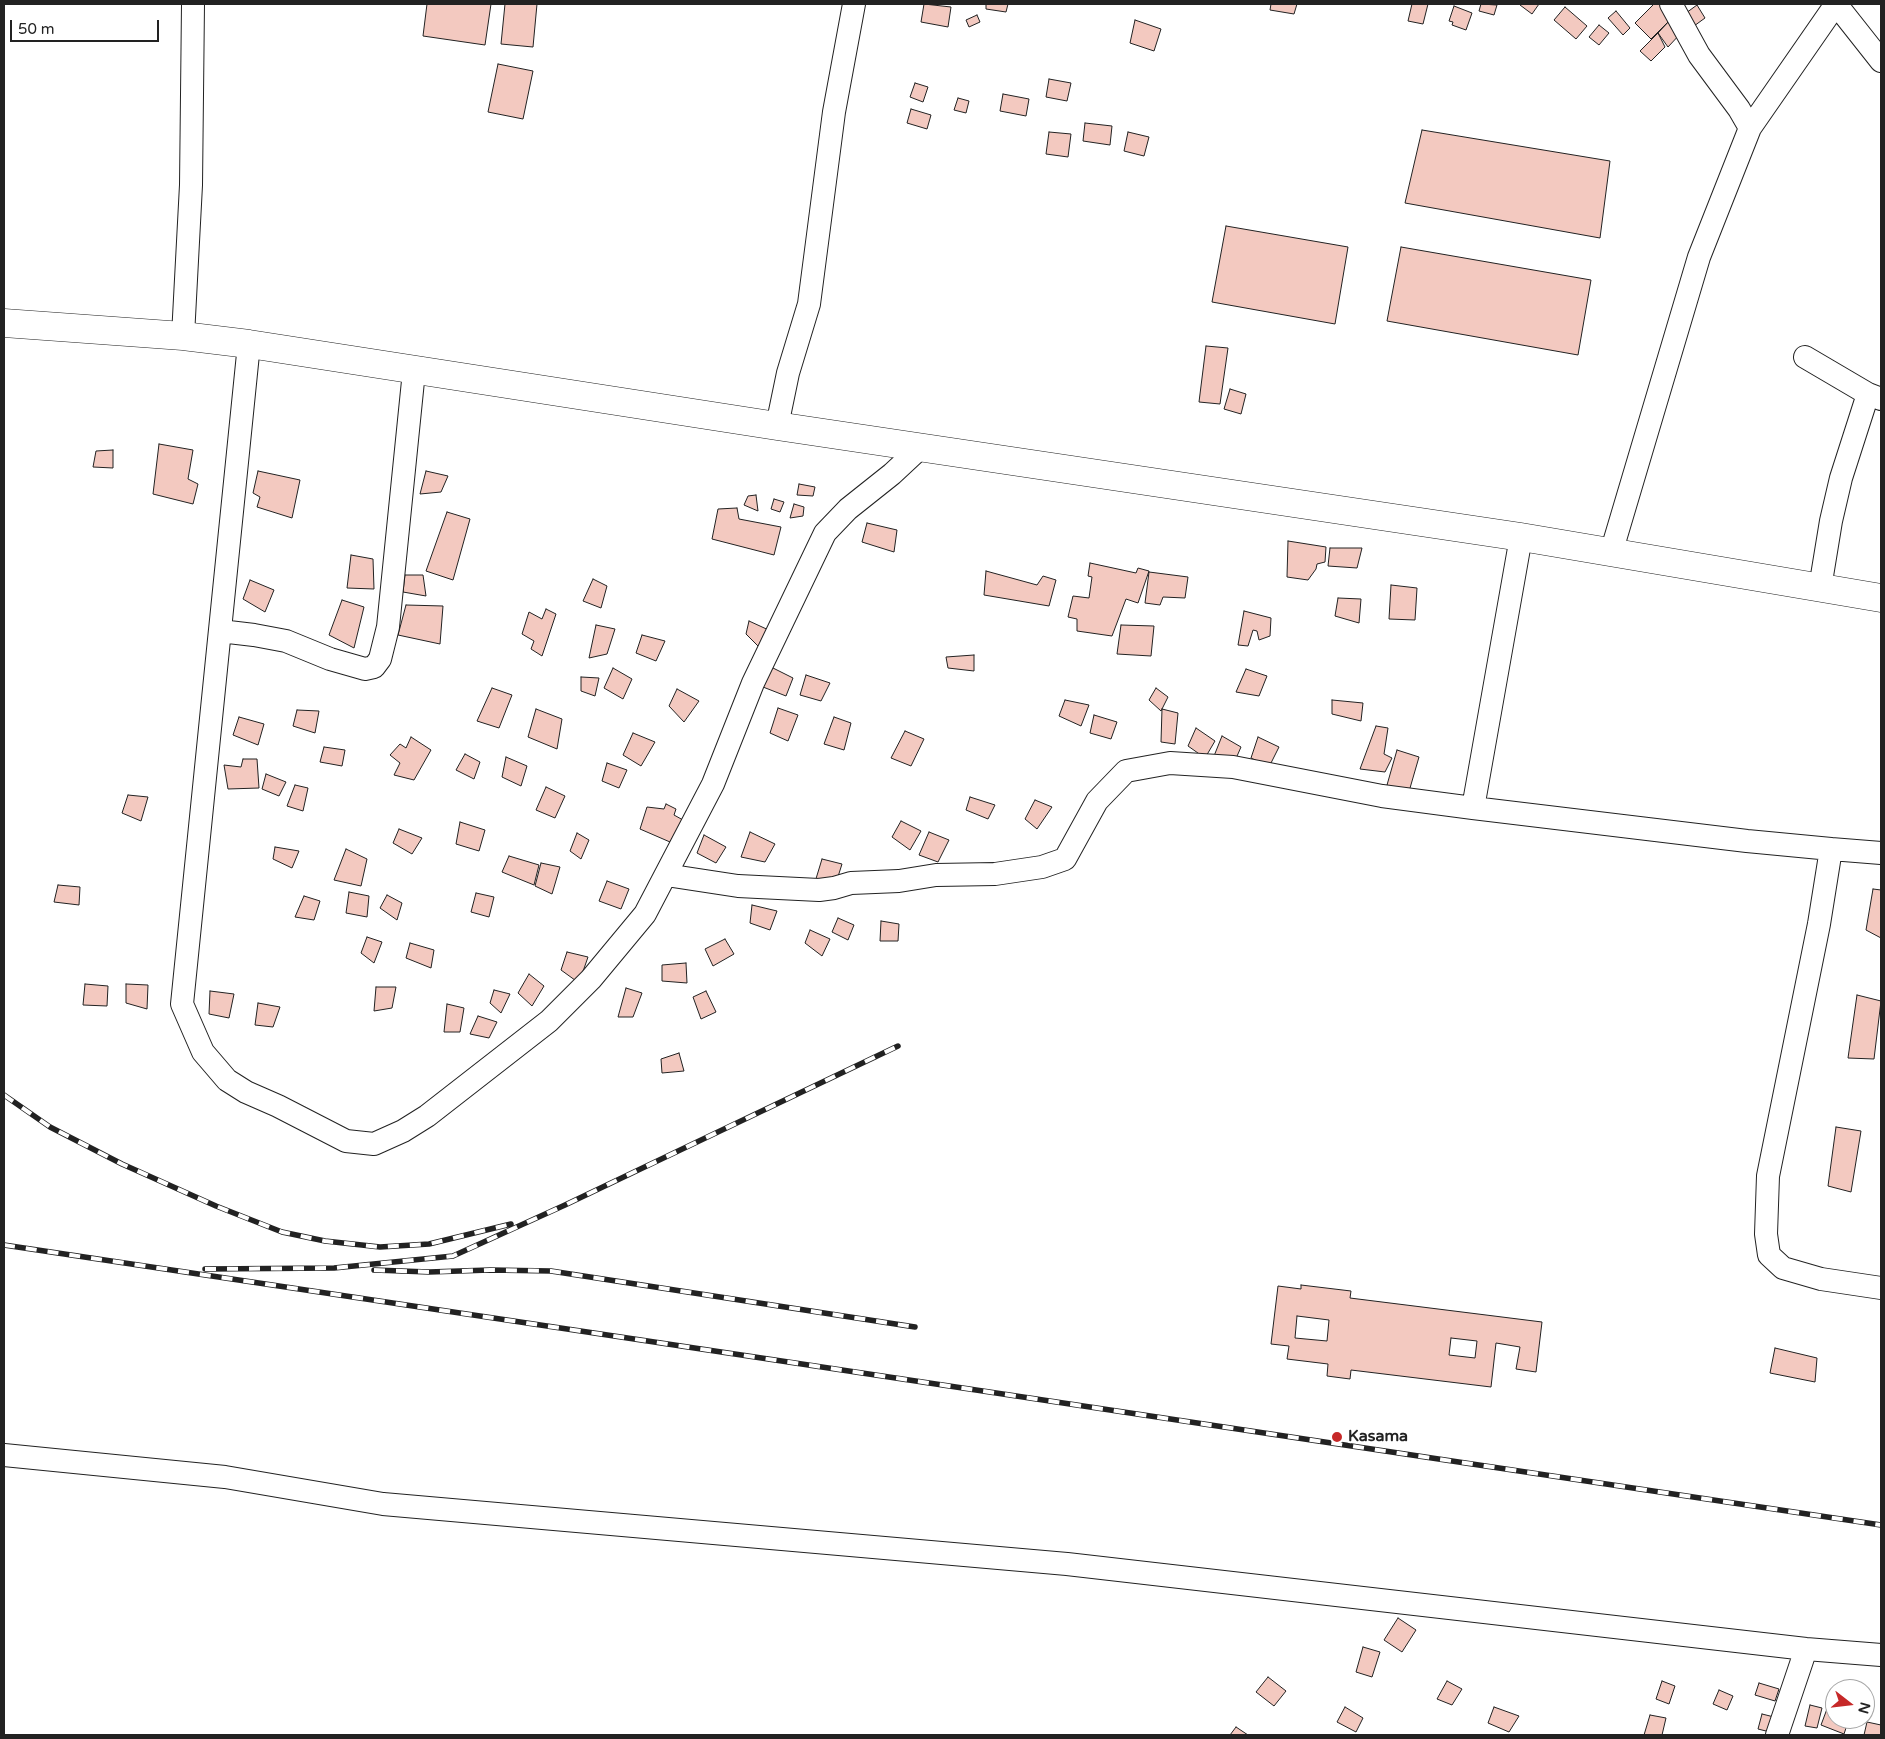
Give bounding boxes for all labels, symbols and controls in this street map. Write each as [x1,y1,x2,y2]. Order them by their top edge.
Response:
scale bar [12,10,161,42]
text: 50 m [18,20,55,38]
place label: Kasama [1348,1427,1408,1447]
marker: Kasama [1330,1430,1344,1444]
north arrow [1825,1679,1875,1729]
text: N [1854,1700,1874,1716]

